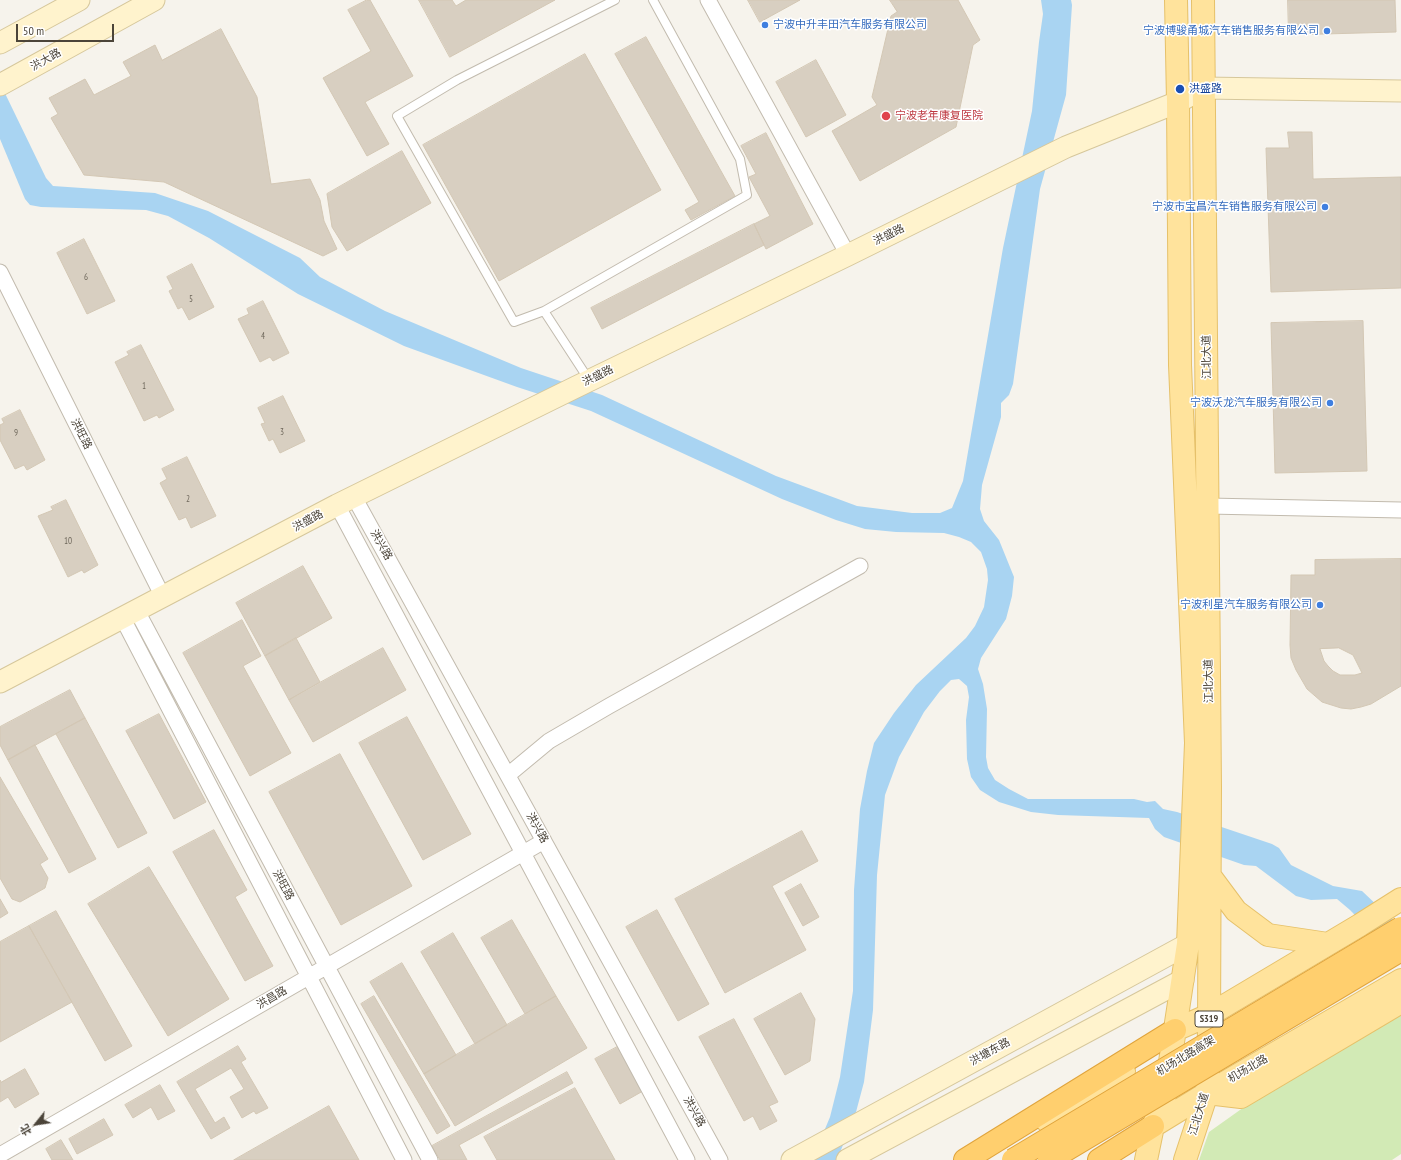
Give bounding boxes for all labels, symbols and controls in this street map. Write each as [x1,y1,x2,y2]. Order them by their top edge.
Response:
scale bar [18,16,116,42]
place label: 宁波中升丰田汽车服务有限公司 [773,18,927,32]
marker: 宁波中升丰田汽车服务有限公司 [760,20,770,30]
text: 50 m [23,23,44,38]
place label: 宁波博骏甬城汽车销售服务有限公司 [1143,24,1319,38]
marker: 宁波博骏甬城汽车销售服务有限公司 [1322,26,1332,36]
street label: 洪大路 [28,46,64,74]
place label: 洪盛路 [1189,82,1222,96]
marker: 洪盛路 [1174,83,1186,95]
place label: 宁波老年康复医院 [895,109,983,123]
marker: 宁波老年康复医院 [880,110,892,122]
place label: 宁波市宝昌汽车销售服务有限公司 [1152,200,1317,214]
marker: 宁波市宝昌汽车销售服务有限公司 [1320,202,1330,212]
street label: 洪盛路 [871,222,907,248]
house number: 6 [84,272,88,282]
house number: 5 [189,294,193,304]
house number: 4 [261,331,265,341]
street label: 江北大道 [1200,335,1214,379]
street label: 洪盛路 [580,363,616,389]
house number: 1 [142,381,146,391]
place label: 宁波沃龙汽车服务有限公司 [1190,396,1322,410]
marker: 宁波沃龙汽车服务有限公司 [1325,398,1335,408]
street label: 洪旺路 [68,416,94,452]
house number: 3 [280,427,284,437]
house number: 9 [14,428,18,438]
house number: 2 [186,494,190,504]
street label: 洪盛路 [290,507,326,535]
street label: 洪兴路 [367,527,395,563]
house number: 10 [64,536,72,546]
place label: 宁波利星汽车服务有限公司 [1180,598,1312,612]
marker: 宁波利星汽车服务有限公司 [1315,600,1325,610]
street label: 江北大道 [1202,659,1216,703]
street label: 洪兴路 [523,810,551,846]
street label: 洪旺路 [269,867,297,903]
street label: 洪昌路 [254,984,290,1012]
road number: S319 [1195,1011,1223,1027]
street label: 机场北路高架 [1154,1033,1218,1079]
street label: 洪塘东路 [968,1036,1012,1068]
street label: 机场北路 [1226,1052,1270,1086]
street label: 江北大道 [1186,1091,1212,1137]
street label: 洪兴路 [680,1094,708,1130]
north arrow [16,1104,56,1144]
text: 北 [17,1122,34,1138]

